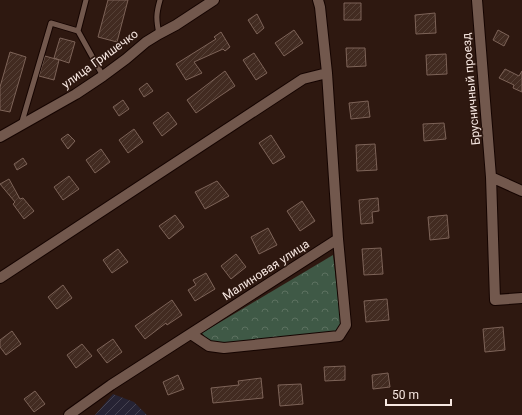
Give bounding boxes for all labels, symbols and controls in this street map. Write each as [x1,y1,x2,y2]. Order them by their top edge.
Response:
street label: улица Гришечко [59,27,141,91]
street label: Брусничный проезд [459,32,483,146]
street label: Малиновая улица [220,237,312,303]
scale bar [386,381,451,407]
text: 50 m [392,388,419,402]

